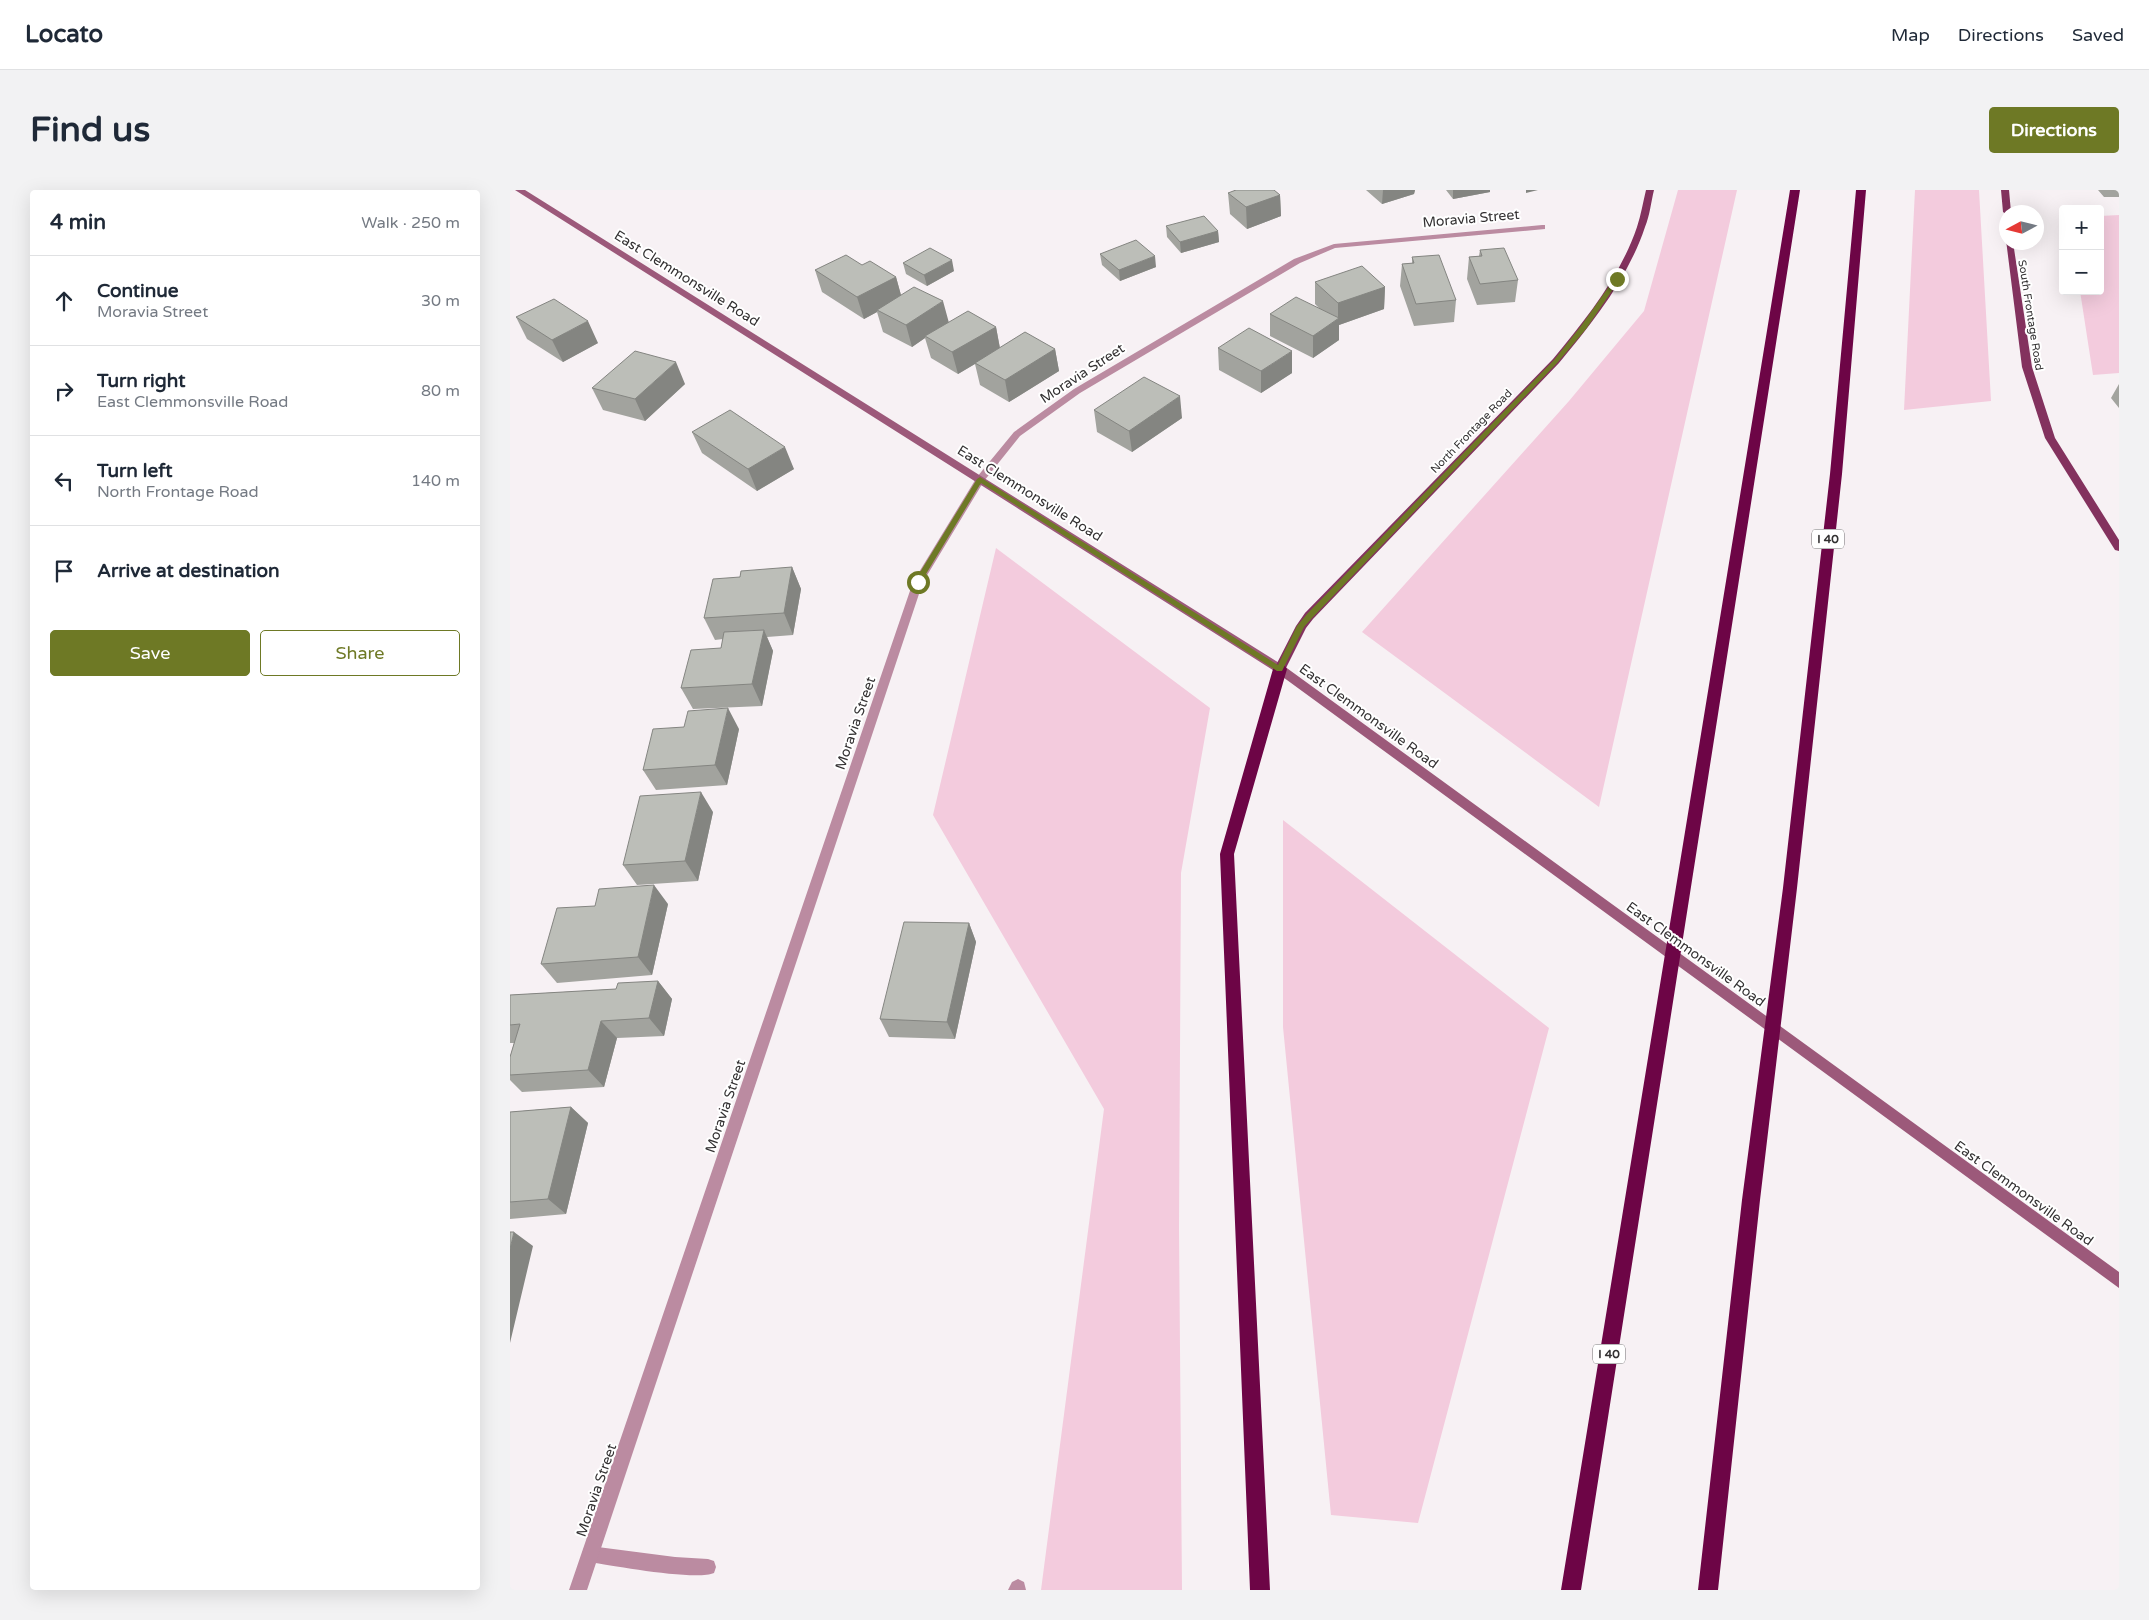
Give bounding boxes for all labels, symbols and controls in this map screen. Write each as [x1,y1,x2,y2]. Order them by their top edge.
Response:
text: Locato [25,20,103,49]
text: Map [1891,24,1930,46]
text: Directions [1958,24,2044,46]
text: Saved [2072,24,2124,46]
button: Directions [1989,107,2119,153]
text: Find us [30,109,150,151]
north arrow [1999,205,2044,250]
map controls [2059,205,2104,295]
button: + [2059,205,2104,250]
street label: Moravia Street [1422,206,1521,231]
text: 4 min [50,210,106,235]
text: Walk · 250 m [361,213,460,233]
street label: East Clemmonsville Road [611,227,762,330]
button: − [2059,250,2104,295]
street label: South Frontage Road [2015,259,2046,371]
route end [1606,268,1629,291]
text: Continue [97,280,179,302]
icon: ahead [50,287,78,315]
text: 30 m [421,291,460,311]
text: Moravia Street [97,302,208,322]
street label: Moravia Street [1037,339,1128,407]
text: Turn right [97,370,185,392]
icon: right [50,377,78,405]
text: 80 m [421,381,460,401]
street label: North Frontage Road [1428,387,1515,476]
text: East Clemmonsville Road [97,392,288,412]
street label: East Clemmonsville Road [954,442,1105,545]
text: Turn left [97,460,173,482]
icon: left [50,467,78,495]
text: 140 m [411,471,460,491]
text: North Frontage Road [97,482,259,502]
road number: I 40 [1812,529,1844,548]
icon: arrive [50,557,78,585]
text: Arrive at destination [97,560,280,582]
route start [907,571,930,594]
button: Save [50,630,250,676]
button: Share [260,630,460,676]
street label: East Clemmonsville Road [1296,660,1441,773]
street label: Moravia Street [832,674,880,772]
street label: East Clemmonsville Road [1623,898,1768,1011]
street label: Moravia Street [702,1057,750,1155]
street label: East Clemmonsville Road [1951,1137,2096,1250]
road number: I 40 [1593,1344,1625,1364]
street label: Moravia Street [573,1441,621,1539]

